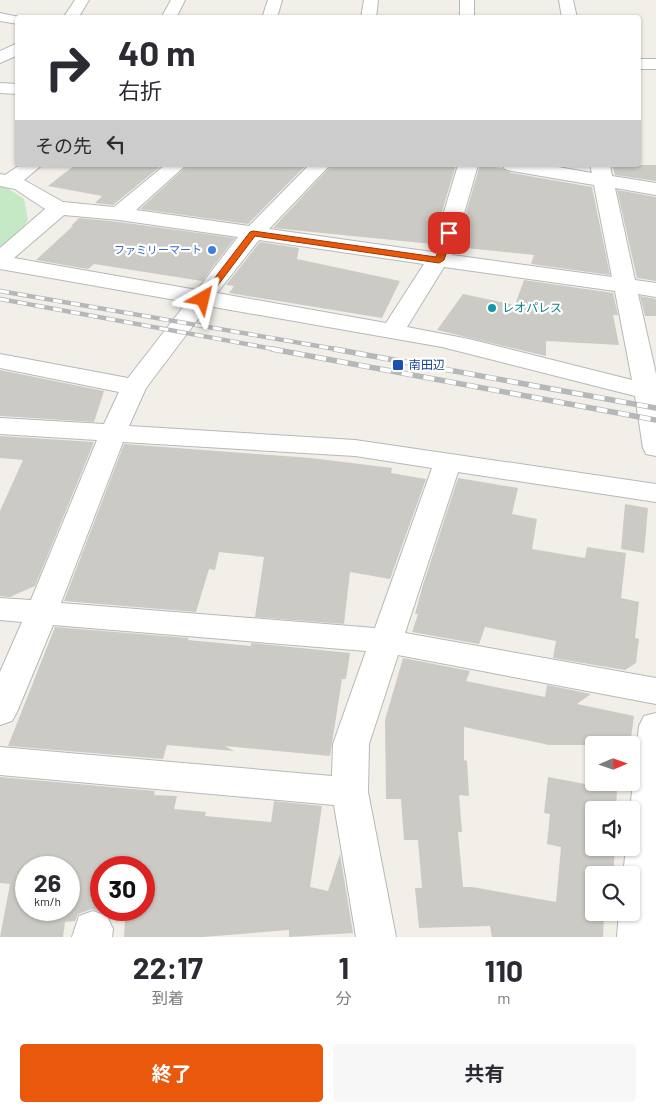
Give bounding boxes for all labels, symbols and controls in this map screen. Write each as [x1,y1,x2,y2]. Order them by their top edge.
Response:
text: 40 m [118,31,195,73]
icon: right [35,35,100,100]
text: 右折 [118,77,162,103]
icon: left [102,130,130,158]
text: その先 [35,134,92,157]
pin [428,212,470,254]
icon: arrive [435,219,463,247]
place label: ファミリーマート [114,243,202,256]
marker: ファミリーマート [206,244,218,256]
position arrow [176,272,228,324]
place label: レオパレス [502,300,562,314]
marker: レオパレス [486,302,498,314]
place label: 南田辺 [409,357,445,371]
marker: 南田辺 [391,358,405,372]
north arrow [585,736,640,791]
map controls [585,736,640,921]
button: sound [585,801,640,856]
speed limit sign: 30 [90,856,155,921]
button: search [585,866,640,921]
text: 26 [34,867,61,897]
text: km/h [34,894,61,908]
text: 22:17 [133,949,203,985]
text: 1 [338,949,349,985]
text: 110 [485,952,523,988]
text: 到着 [152,988,184,1007]
text: 分 [336,988,352,1007]
text: m [497,988,510,1007]
button: 終了 [20,1044,323,1102]
button: 共有 [333,1044,636,1102]

